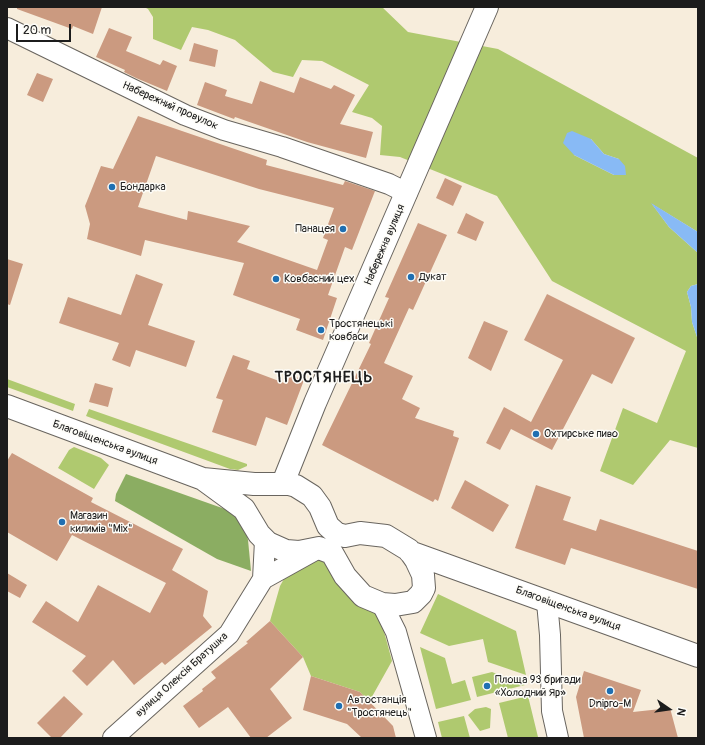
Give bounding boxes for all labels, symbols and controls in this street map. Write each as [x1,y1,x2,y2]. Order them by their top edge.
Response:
scale bar [18,16,73,42]
text: 20 m [23,23,51,38]
street label: Набережний провулок [120,79,220,133]
place label: Бондарка [120,180,166,194]
marker: Бондарка [107,182,117,192]
street label: Набережна вулиця [362,202,408,288]
place label: Панацея [295,222,335,236]
marker: Панацея [338,224,348,234]
place label: Дукат [419,270,447,284]
place label: Ковбасний цех [284,272,355,286]
marker: Дукат [406,272,416,282]
marker: Ковбасний цех [271,274,281,284]
place label: Тростянецькі ковбаси [329,317,393,343]
marker: Тростянецькі ковбаси [316,325,326,335]
district label: ТРОСТЯНЕЦЬ [275,369,373,387]
street label: Благовіщенська вулиця [51,418,159,468]
place label: Охтирське пиво [544,427,618,441]
marker: Охтирське пиво [531,429,541,439]
place label: Магазин килимів "Mix" [70,509,133,535]
marker: Магазин килимів "Mix" [57,517,67,527]
street label: Благовіщенська вулиця [514,584,622,634]
street label: вулиця Олексія Братушка [133,630,231,720]
place label: Площа 93 бригади «Холодний Яр» [495,673,581,699]
marker: Площа 93 бригади «Холодний Яр» [482,681,492,691]
marker: Dnipro-M [605,686,615,696]
north arrow [649,689,689,729]
place label: Автостанція "Тростянець" [347,693,412,719]
place label: Dnipro-M [589,697,631,711]
marker: Автостанція "Тростянець" [334,701,344,711]
text: N [674,707,688,717]

